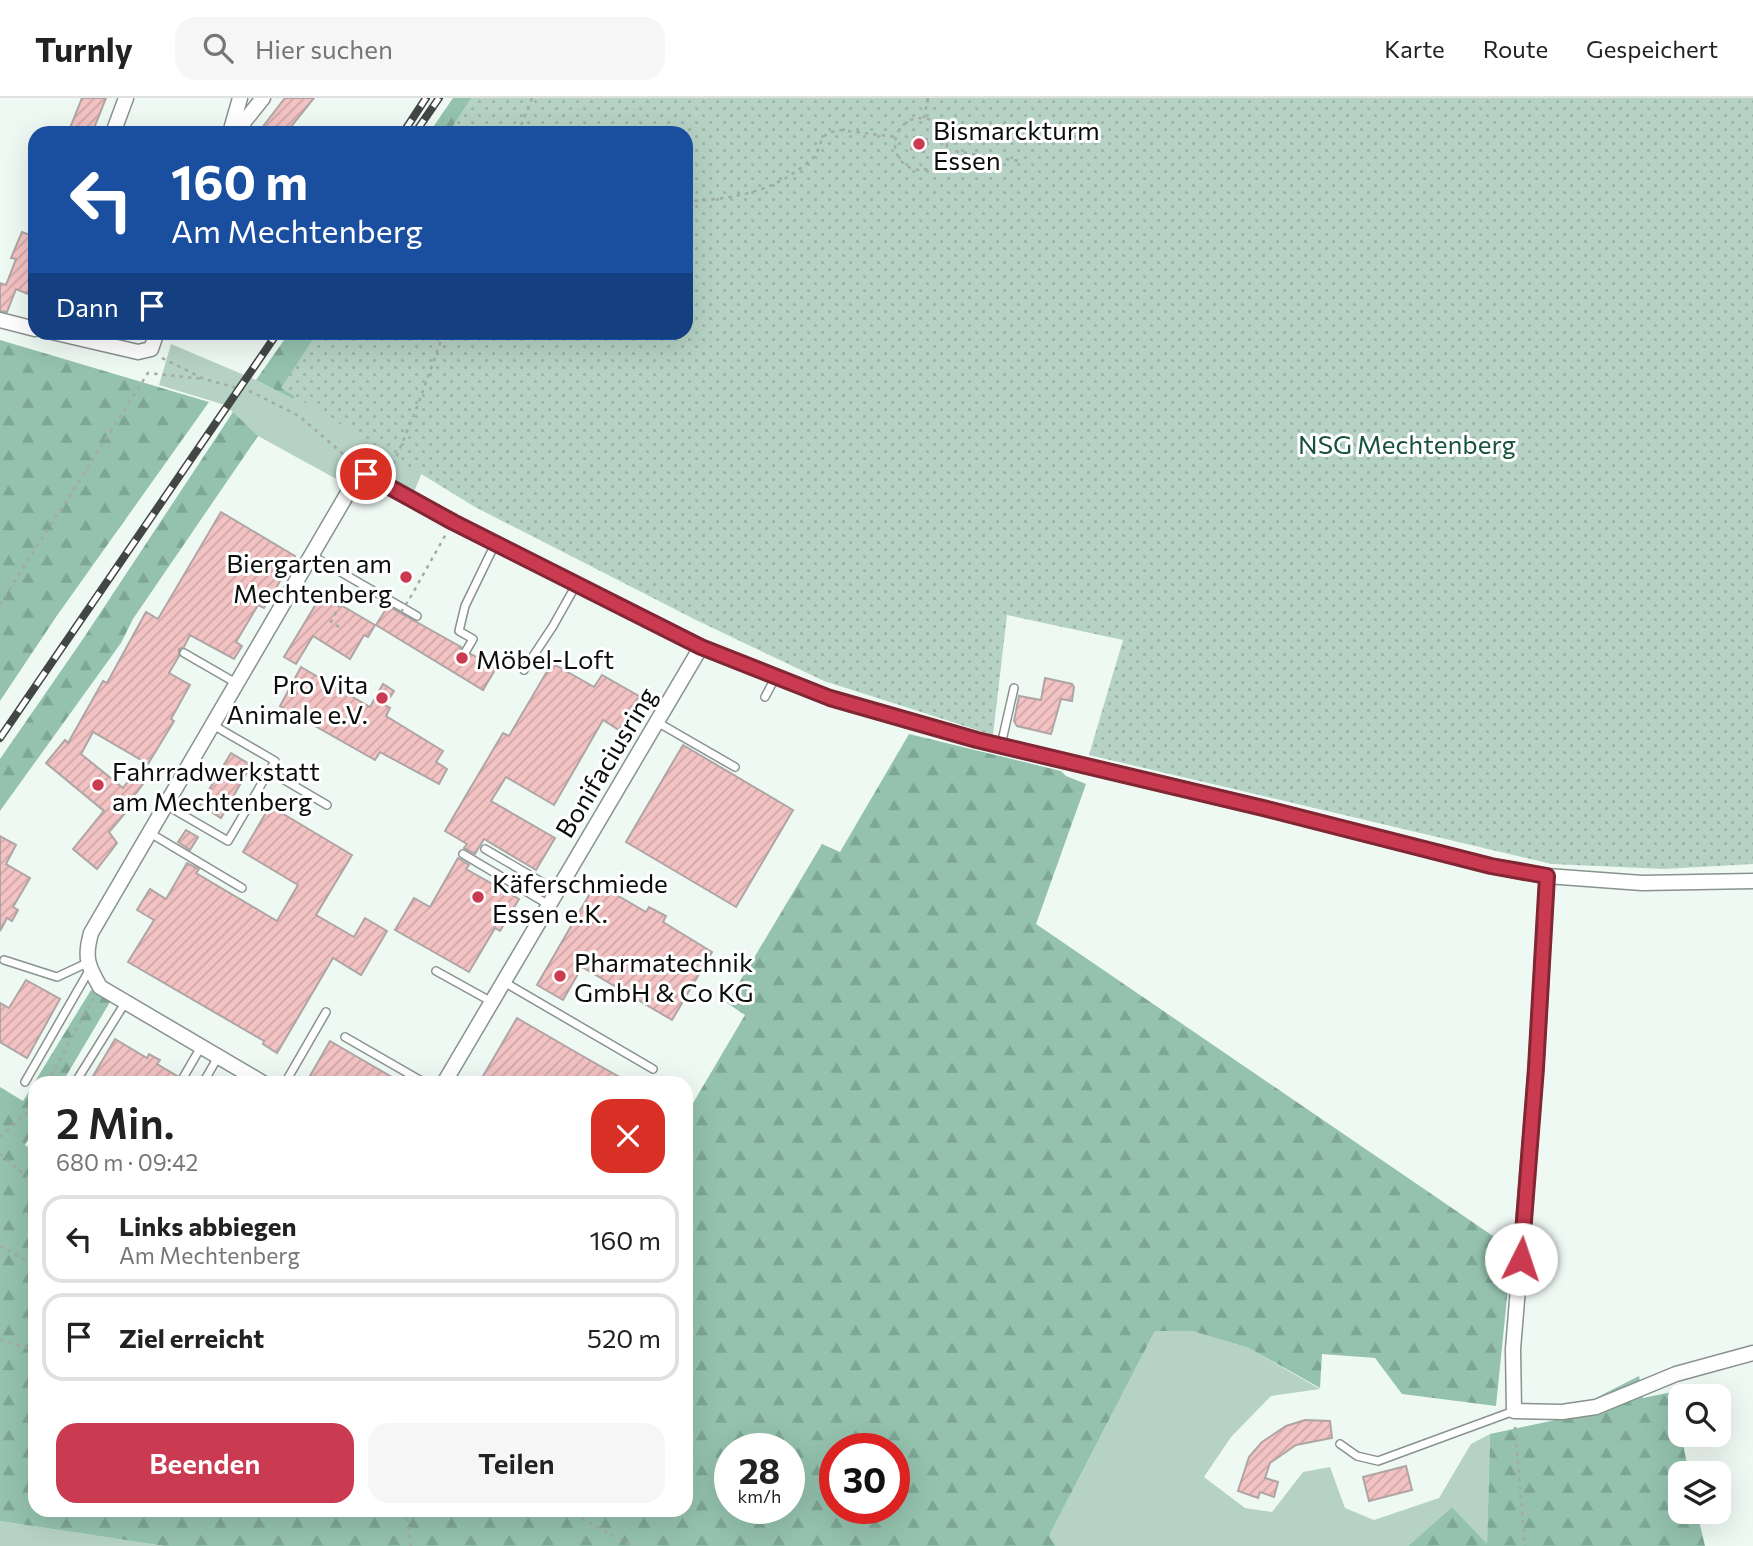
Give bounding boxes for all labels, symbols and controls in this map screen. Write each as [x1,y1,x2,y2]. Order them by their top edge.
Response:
search box [175,17,665,80]
text: Turnly [35,28,133,69]
icon: search [199,29,237,67]
text: Hier suchen [255,33,393,64]
text: Karte [1384,34,1445,63]
text: Route [1483,34,1548,63]
text: Gespeichert [1586,34,1718,63]
place label: Bismarckturm Essen [933,114,1100,175]
marker: Bismarckturm Essen [911,136,927,152]
text: 160 m [171,150,308,210]
icon: left [56,154,147,245]
text: Am Mechtenberg [171,210,423,250]
icon: arrive [133,287,171,325]
text: Dann [56,291,119,322]
park label: NSG Mechtenberg [1298,428,1516,459]
pin [336,444,396,504]
icon: arrive [347,455,385,493]
place label: Biergarten am Mechtenberg [226,547,392,608]
marker: Biergarten am Mechtenberg [398,569,414,585]
place label: Möbel-Loft [476,643,614,674]
marker: Möbel-Loft [454,650,470,666]
place label: Pro Vita Animale e.V. [226,668,368,729]
street label: Bonifaciusring [548,681,662,843]
marker: Pro Vita Animale e.V. [374,690,390,706]
place label: Fahrradwerkstatt am Mechtenberg [112,755,320,816]
marker: Fahrradwerkstatt am Mechtenberg [90,777,106,793]
place label: Käferschmiede Essen e.K. [492,867,668,928]
marker: Käferschmiede Essen e.K. [470,889,486,905]
place label: Pharmatechnik GmbH & Co KG [574,946,754,1007]
marker: Pharmatechnik GmbH & Co KG [552,968,568,984]
text: 2 Min. [56,1096,174,1148]
button: close [591,1099,665,1173]
text: 680 m · 09:42 [56,1148,198,1176]
text: Links abbiegen [119,1210,297,1241]
icon: left [60,1220,98,1258]
position arrow [1484,1222,1558,1296]
text: 160 m [589,1224,661,1255]
text: Am Mechtenberg [119,1241,300,1269]
icon: arrive [60,1318,98,1356]
text: Ziel erreicht [119,1322,264,1353]
text: 520 m [587,1322,661,1353]
map controls [1668,1384,1731,1524]
button: search [1668,1384,1731,1447]
button: Beenden [56,1423,354,1503]
button: Teilen [368,1423,665,1503]
speed limit sign: 30 [819,1433,910,1524]
text: 28 [739,1448,780,1491]
button: layers [1668,1461,1731,1524]
text: km/h [738,1485,781,1507]

